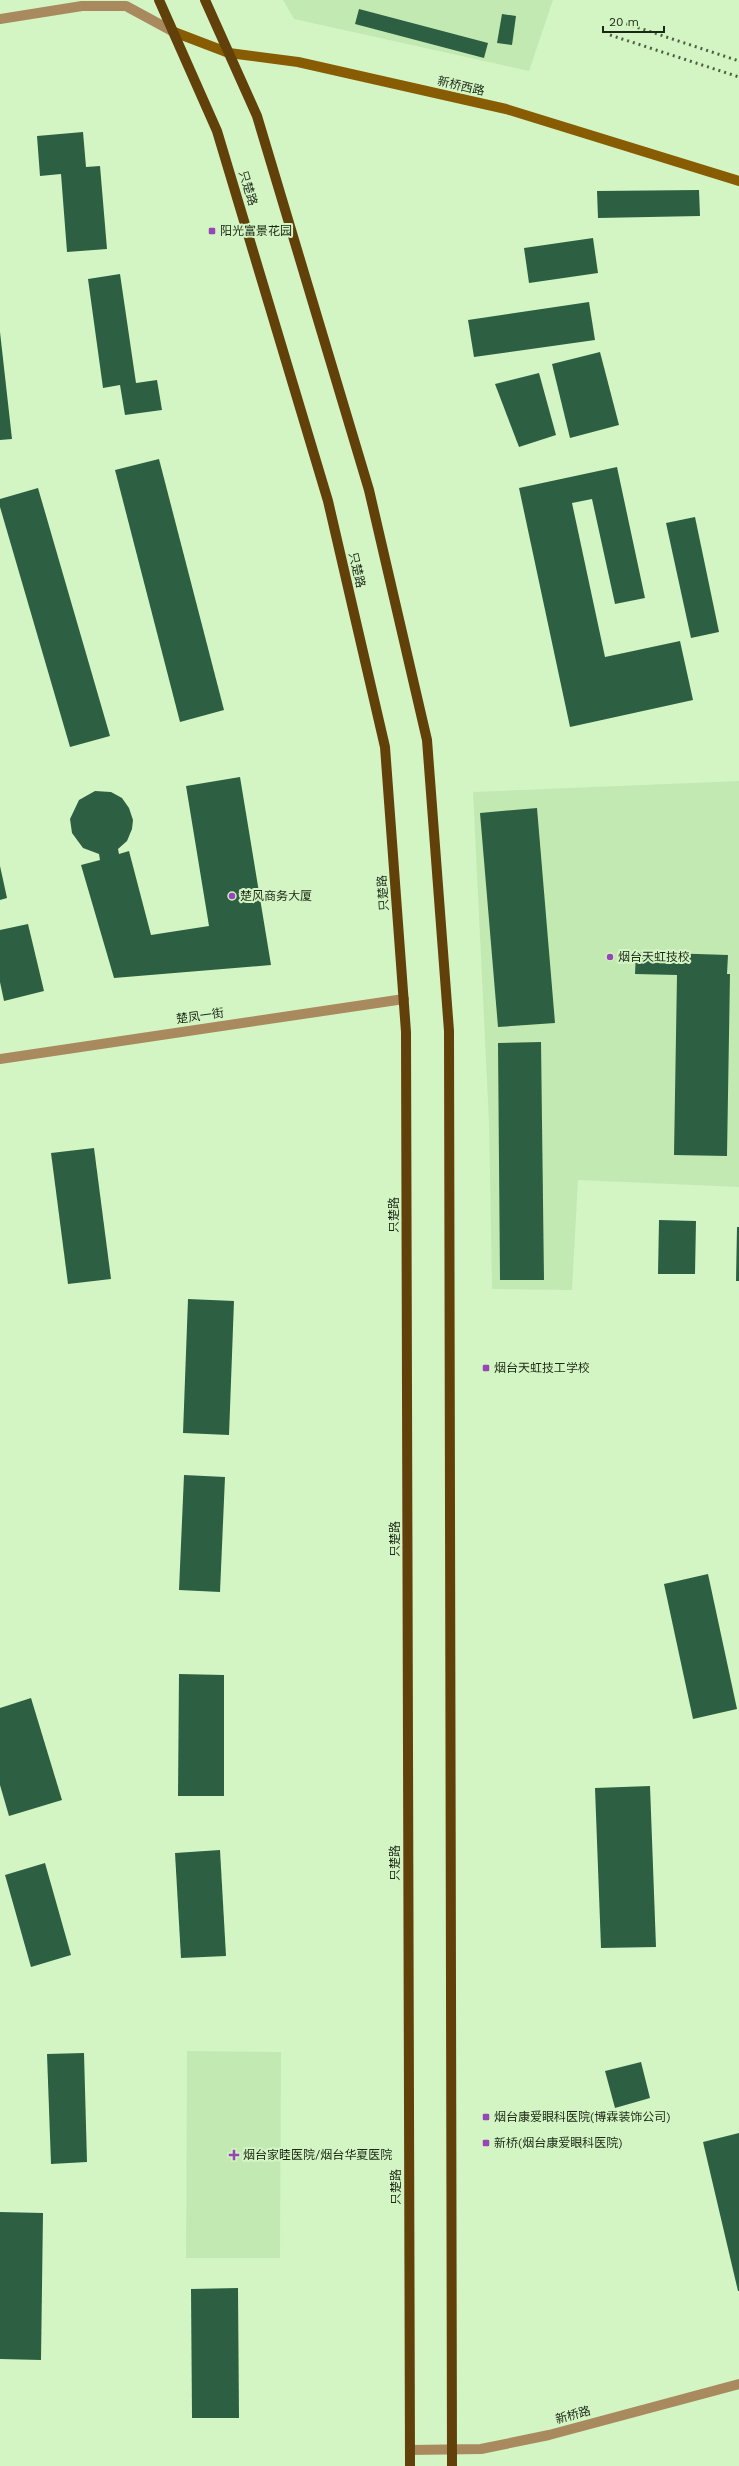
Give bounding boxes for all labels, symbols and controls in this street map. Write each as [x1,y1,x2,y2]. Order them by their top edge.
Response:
scale bar [603,8,664,34]
text: 20 m [609,15,639,29]
street label: 新桥西路 [436,74,486,98]
street label: 只楚路 [236,169,260,207]
place label: 阳光富景花园 [220,224,292,238]
marker: 阳光富景花园 [207,226,217,236]
street label: 只楚路 [346,551,368,589]
street label: 只楚路 [375,875,391,911]
place label: 楚风商务大厦 [240,889,312,903]
marker: 楚风商务大厦 [227,891,237,901]
place label: 烟台天虹技校 [618,950,690,964]
marker: 烟台天虹技校 [605,952,615,962]
street label: 楚凤一街 [175,1006,225,1026]
street label: 只楚路 [387,1197,401,1233]
place label: 烟台天虹技工学校 [494,1361,590,1375]
marker: 烟台天虹技工学校 [481,1363,491,1373]
street label: 只楚路 [388,1521,402,1557]
street label: 只楚路 [388,1845,402,1881]
place label: 烟台康爱眼科医院(博霖装饰公司) [494,2110,670,2124]
marker: 烟台康爱眼科医院(博霖装饰公司) [481,2112,491,2122]
place label: 新桥(烟台康爱眼科医院) [494,2136,622,2150]
marker: 新桥(烟台康爱眼科医院) [481,2138,491,2148]
place label: 烟台家睦医院/烟台华夏医院 [243,2148,392,2162]
marker: 烟台家睦医院/烟台华夏医院 [228,2149,240,2161]
street label: 只楚路 [389,2169,403,2205]
street label: 新桥路 [554,2404,592,2426]

